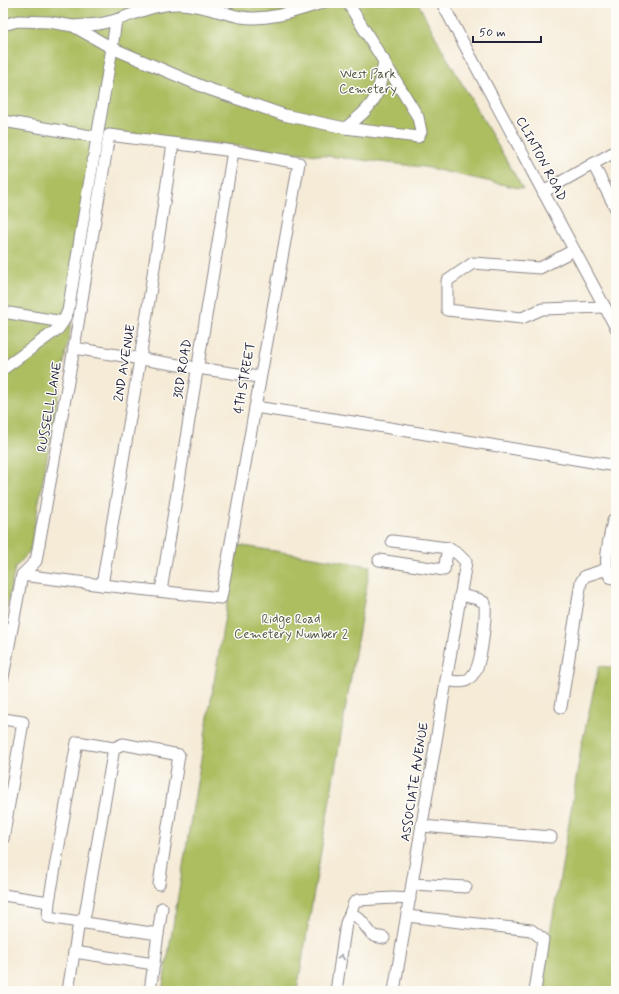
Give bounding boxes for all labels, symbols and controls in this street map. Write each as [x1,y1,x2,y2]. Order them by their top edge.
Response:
scale bar [473,18,541,44]
text: 50 m [479,25,506,41]
park label: West Park Cemetery [339,66,397,98]
street label: CLINTON ROAD [512,114,570,204]
street label: 2ND AVENUE [110,323,140,403]
street label: 3RD ROAD [170,338,196,400]
street label: 4TH STREET [230,341,260,415]
street label: RUSSELL LANE [34,360,66,454]
park label: Ridge Road Cemetery Number 2 [234,611,349,643]
street label: ASSOCIATE AVENUE [397,721,433,843]
one-way arrow [336,954,345,960]

